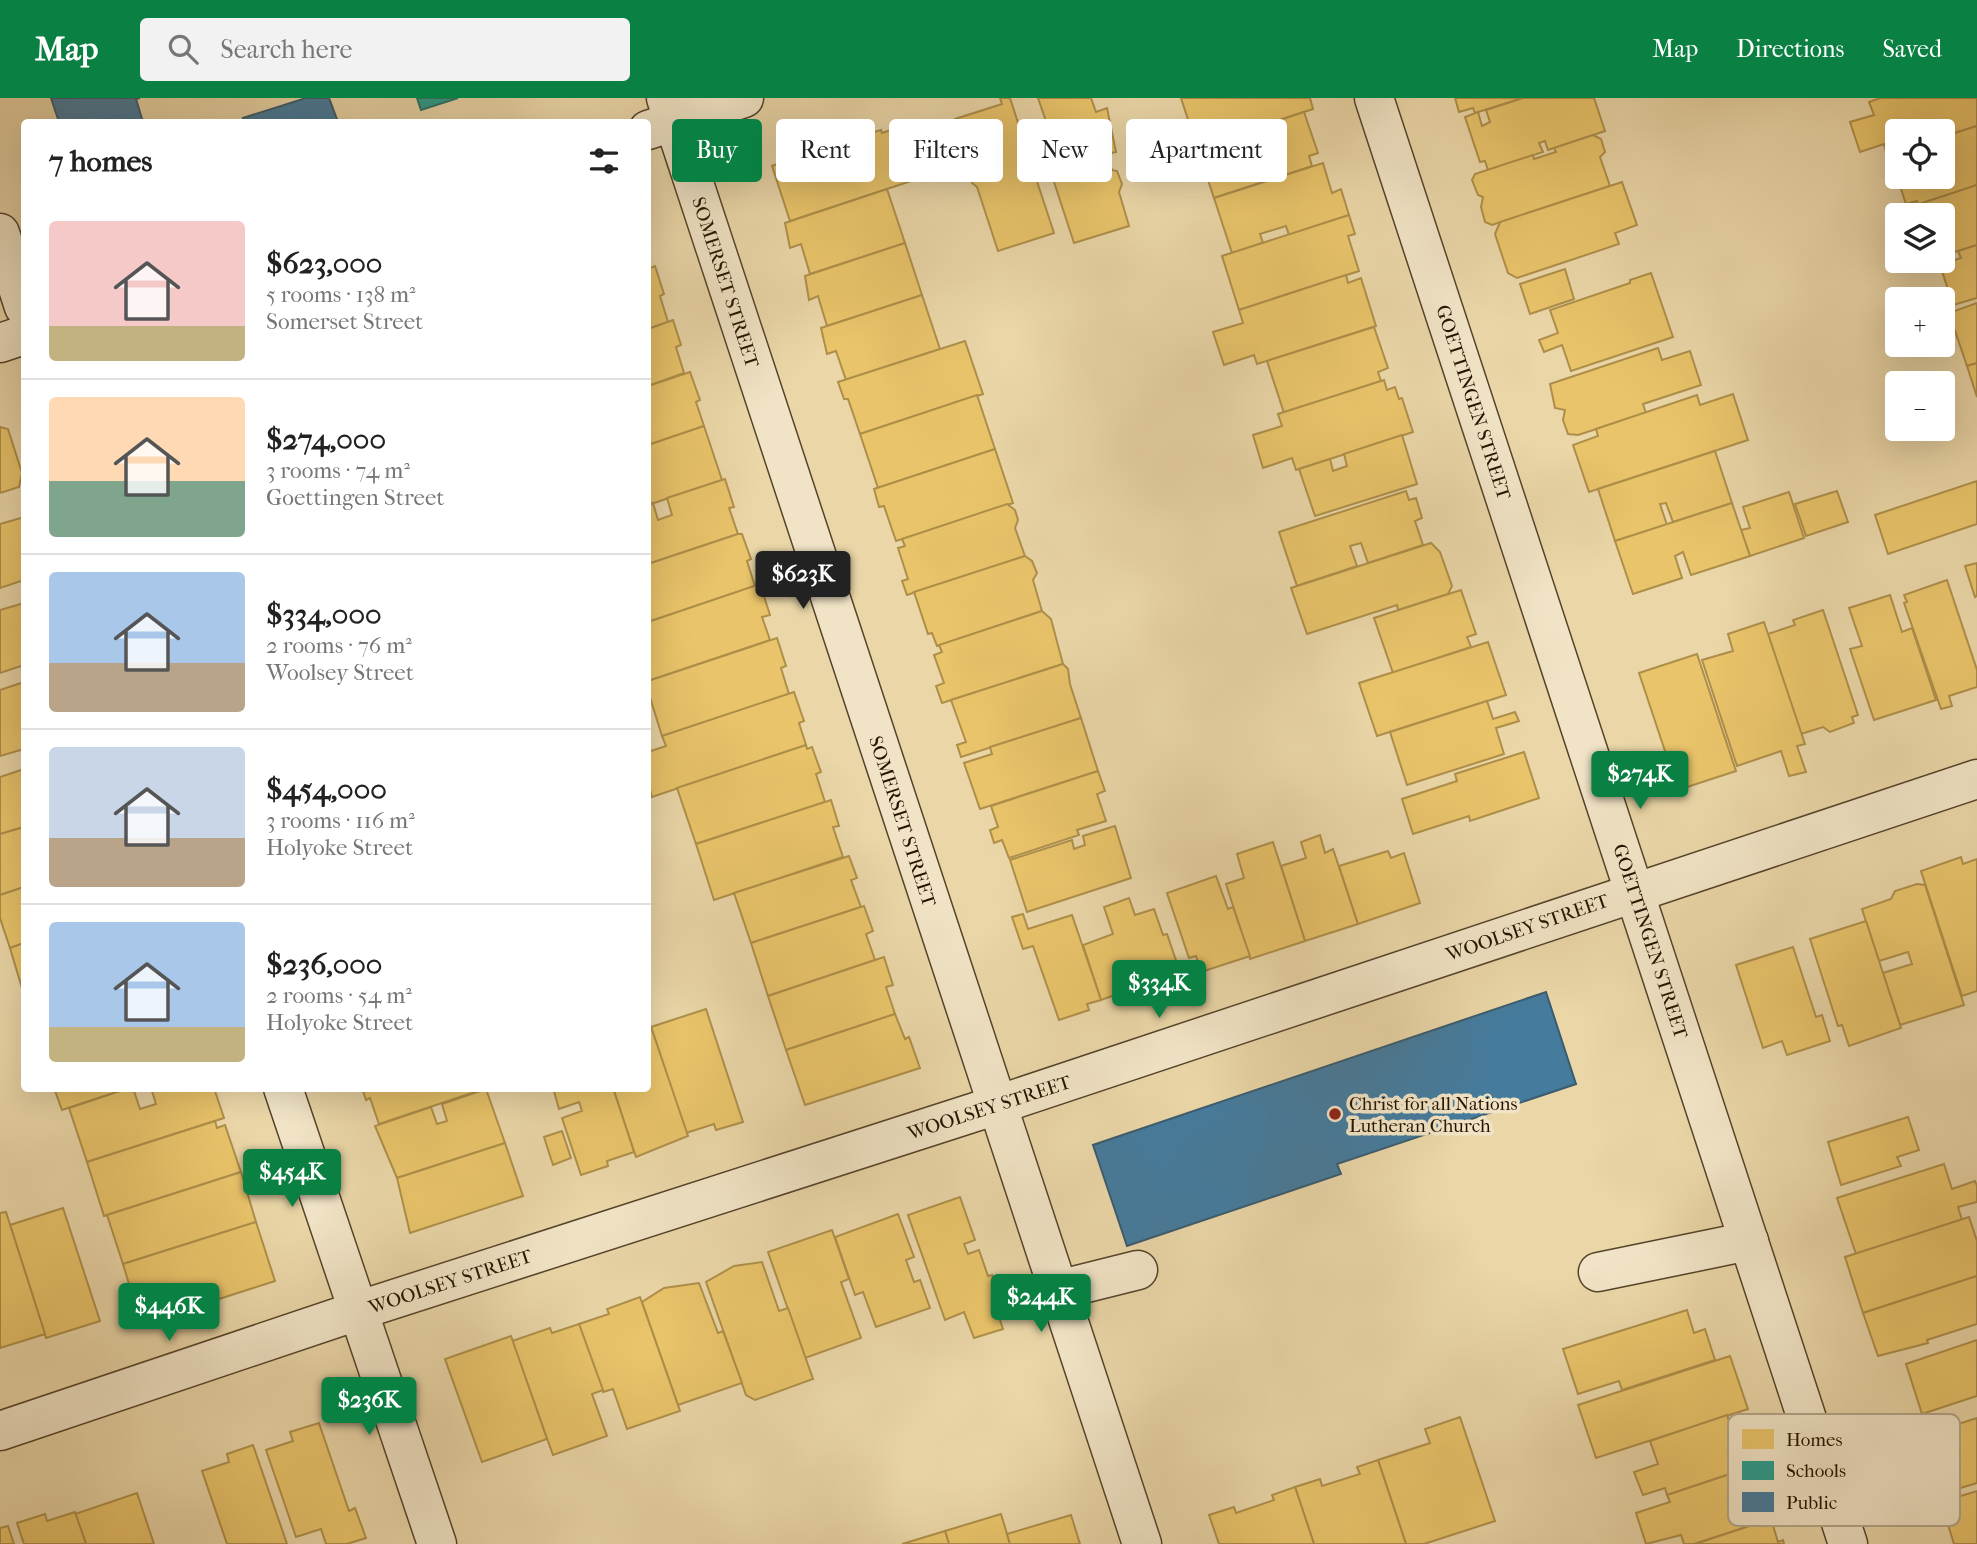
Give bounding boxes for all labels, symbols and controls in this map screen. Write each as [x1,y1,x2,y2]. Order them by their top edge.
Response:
search box [140,18,630,81]
text: Map [35,30,98,69]
icon: search [164,30,202,68]
text: Search here [220,34,352,65]
text: Map [1652,35,1698,63]
text: Directions [1736,35,1844,63]
text: Saved [1882,35,1942,63]
chip: Buy [672,119,762,182]
chip: Rent [776,119,875,182]
chip: Filters [889,119,1003,182]
chip: New [1017,119,1112,182]
chip: Apartment [1126,119,1287,182]
map controls [1885,119,1955,441]
button: locate [1885,119,1955,189]
icon: filters [585,142,623,180]
text: 7 homes [49,144,152,179]
street label: SOMERSET STREET [687,194,763,371]
button: layers [1885,203,1955,273]
text: $623,000 [266,246,382,281]
icon: home [105,249,189,333]
text: 5 rooms · 138 m² [266,281,416,308]
button: + [1885,287,1955,357]
street label: GOETTINGEN STREET [1431,302,1515,503]
text: Somerset Street [266,308,423,335]
button: − [1885,371,1955,441]
text: $274,000 [266,422,386,457]
icon: home [105,425,189,509]
text: 3 rooms · 74 m² [266,457,410,484]
text: Goettingen Street [266,484,445,511]
pin: $623K [754,552,852,611]
text: $623K [771,560,835,587]
text: $334,000 [266,597,382,632]
icon: home [105,600,189,684]
text: 2 rooms · 76 m² [266,632,412,659]
text: Woolsey Street [266,659,414,686]
street label: SOMERSET STREET [864,733,940,910]
pin: $274K [1591,752,1689,811]
text: $274K [1607,760,1673,787]
text: $454,000 [266,772,387,807]
icon: home [105,775,189,859]
text: 3 rooms · 116 m² [266,807,415,834]
text: Holyoke Street [266,834,413,861]
street label: GOETTINGEN STREET [1608,841,1692,1042]
street label: WOOLSEY STREET [1442,890,1612,966]
text: $236,000 [266,947,382,982]
icon: home [105,950,189,1034]
pin: $334K [1110,960,1208,1020]
text: $334K [1128,969,1190,996]
text: 2 rooms · 54 m² [266,982,412,1009]
text: Holyoke Street [266,1009,413,1036]
street label: WOOLSEY STREET [904,1071,1074,1145]
place label: Christ for all Nations Lutheran Church [1349,1093,1518,1137]
marker: Christ for all Nations Lutheran Church [1327,1106,1343,1122]
pin: $454K [243,1150,341,1209]
text: $454K [259,1158,325,1185]
street label: WOOLSEY STREET [365,1245,535,1319]
pin: $244K [992,1274,1090,1334]
text: $244K [1007,1283,1075,1310]
pin: $446K [120,1284,218,1343]
text: $446K [134,1292,204,1319]
pin: $236K [320,1378,418,1437]
text: $236K [337,1386,401,1413]
legend [1728,1414,1960,1526]
text: Homes [1786,1429,1842,1451]
text: Schools [1786,1460,1846,1482]
text: Public [1786,1492,1837,1514]

